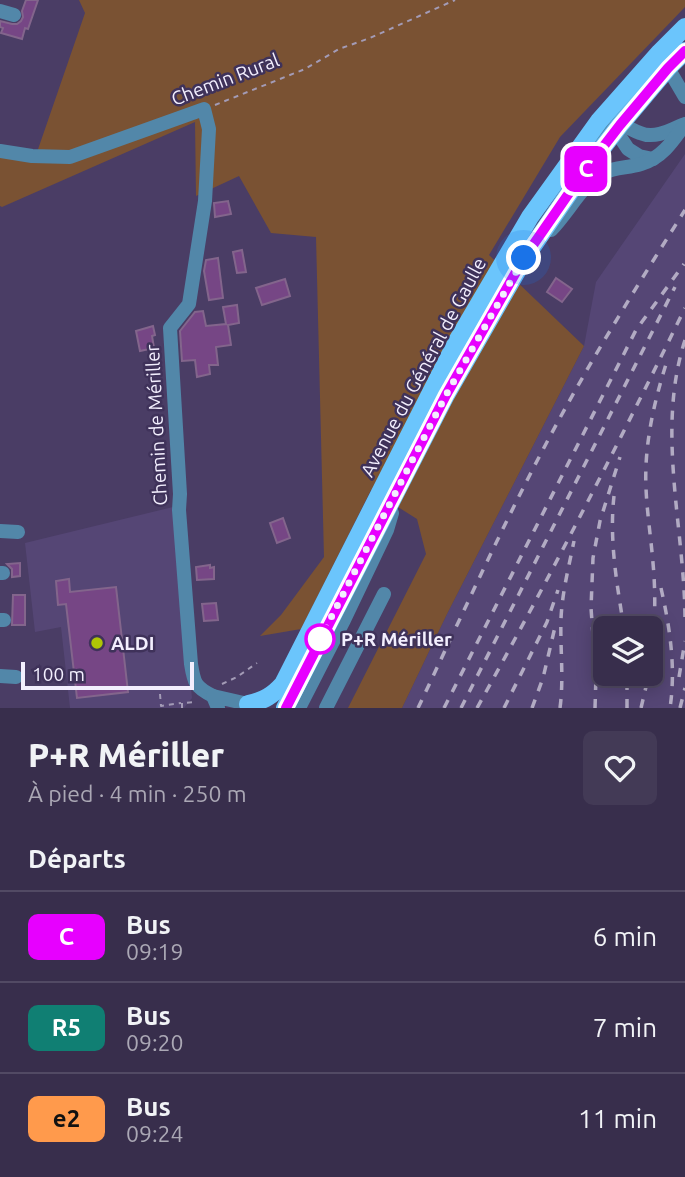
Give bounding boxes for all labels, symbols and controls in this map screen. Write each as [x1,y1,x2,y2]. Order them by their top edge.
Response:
street label: Chemin Rural [168,48,282,110]
line badge: C [563,146,609,192]
text: C [578,155,594,182]
your location [506,240,541,275]
street label: Avenue du Général de Gaulle [356,254,490,480]
street label: Chemin de Mériller [141,344,171,506]
map controls [593,616,663,686]
button: layers [593,616,663,686]
marker: P+R Mériller [305,624,335,654]
place label: P+R Mériller [341,628,452,650]
place label: ALDI [111,632,154,654]
marker: ALDI [89,635,105,651]
scale bar [21,659,194,691]
text: 100 m [32,663,85,685]
button: heart [583,731,657,805]
text: P+R Mériller [28,736,224,773]
text: À pied · 4 min · 250 m [28,781,247,806]
text: Départs [28,844,126,873]
text: Bus [126,910,171,939]
text: 6 min [593,922,657,951]
text: C [59,923,74,950]
text: 09:19 [126,939,184,964]
text: Bus [126,1001,171,1030]
text: 7 min [593,1013,657,1042]
text: R5 [52,1014,81,1041]
text: 09:20 [126,1030,184,1055]
text: Bus [126,1092,171,1121]
text: 11 min [578,1104,657,1133]
text: e2 [53,1105,80,1132]
text: 09:24 [126,1121,184,1146]

